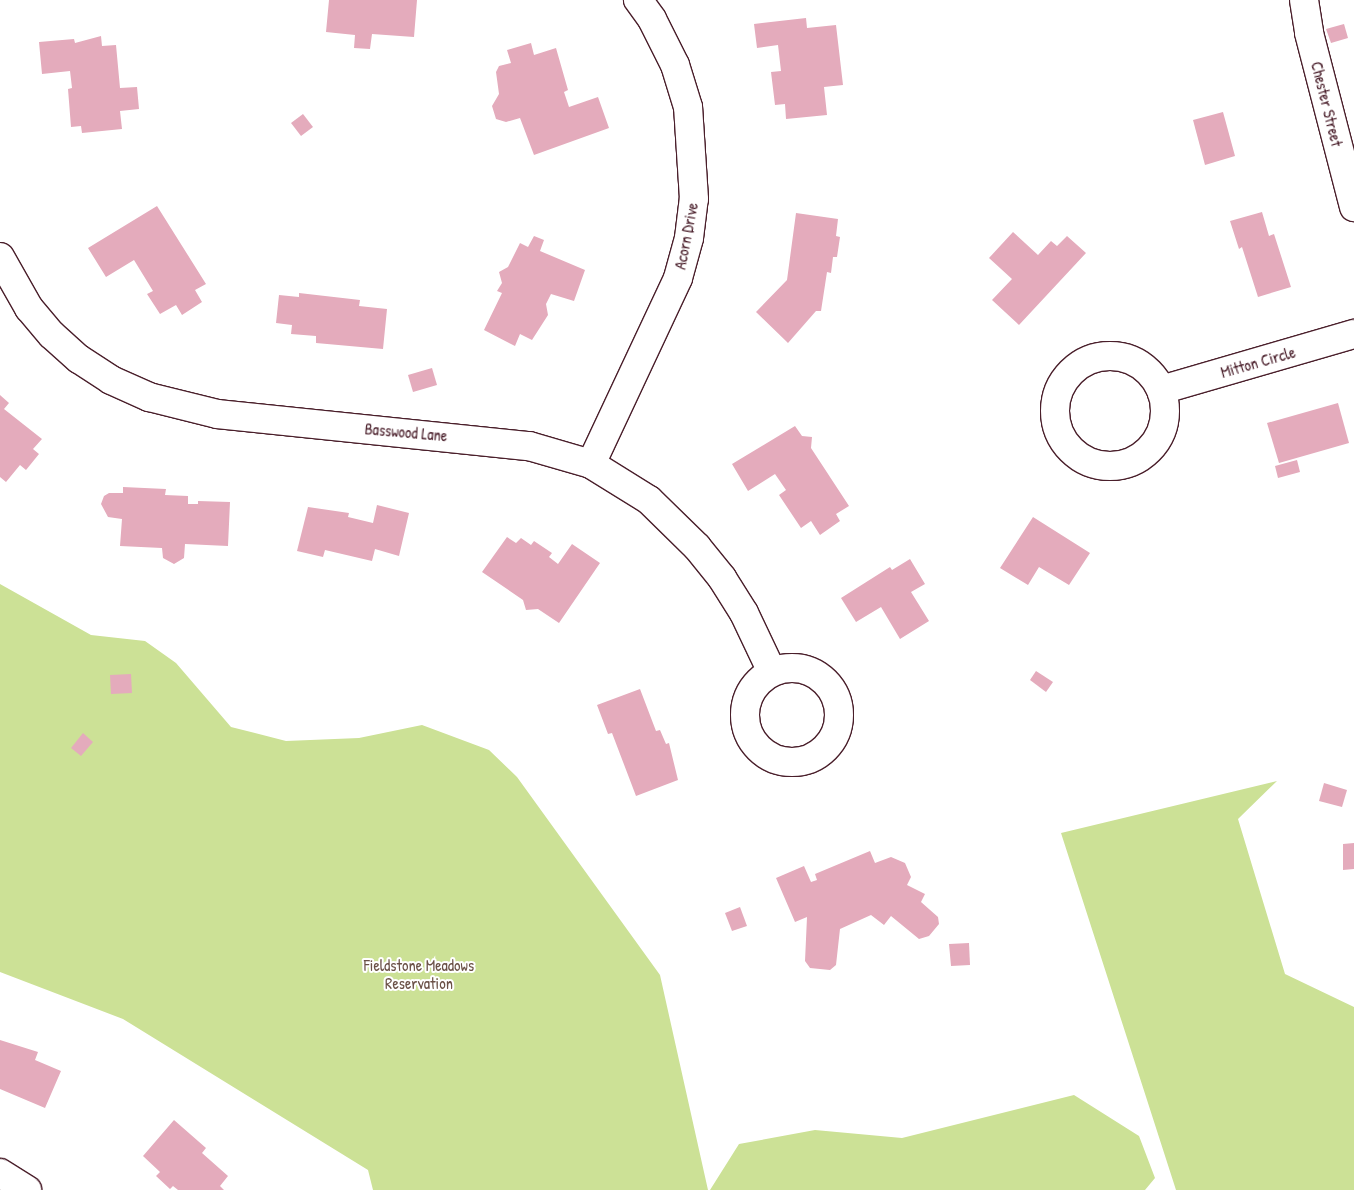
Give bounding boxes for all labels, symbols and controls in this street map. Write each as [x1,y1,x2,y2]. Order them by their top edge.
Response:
street label: Chester Street [1307,59,1347,149]
street label: Acorn Drive [670,201,702,271]
street label: Mitton Circle [1218,342,1298,382]
street label: Basswood Lane [364,419,448,445]
park label: Fieldstone Meadows Reservation [364,955,474,993]

